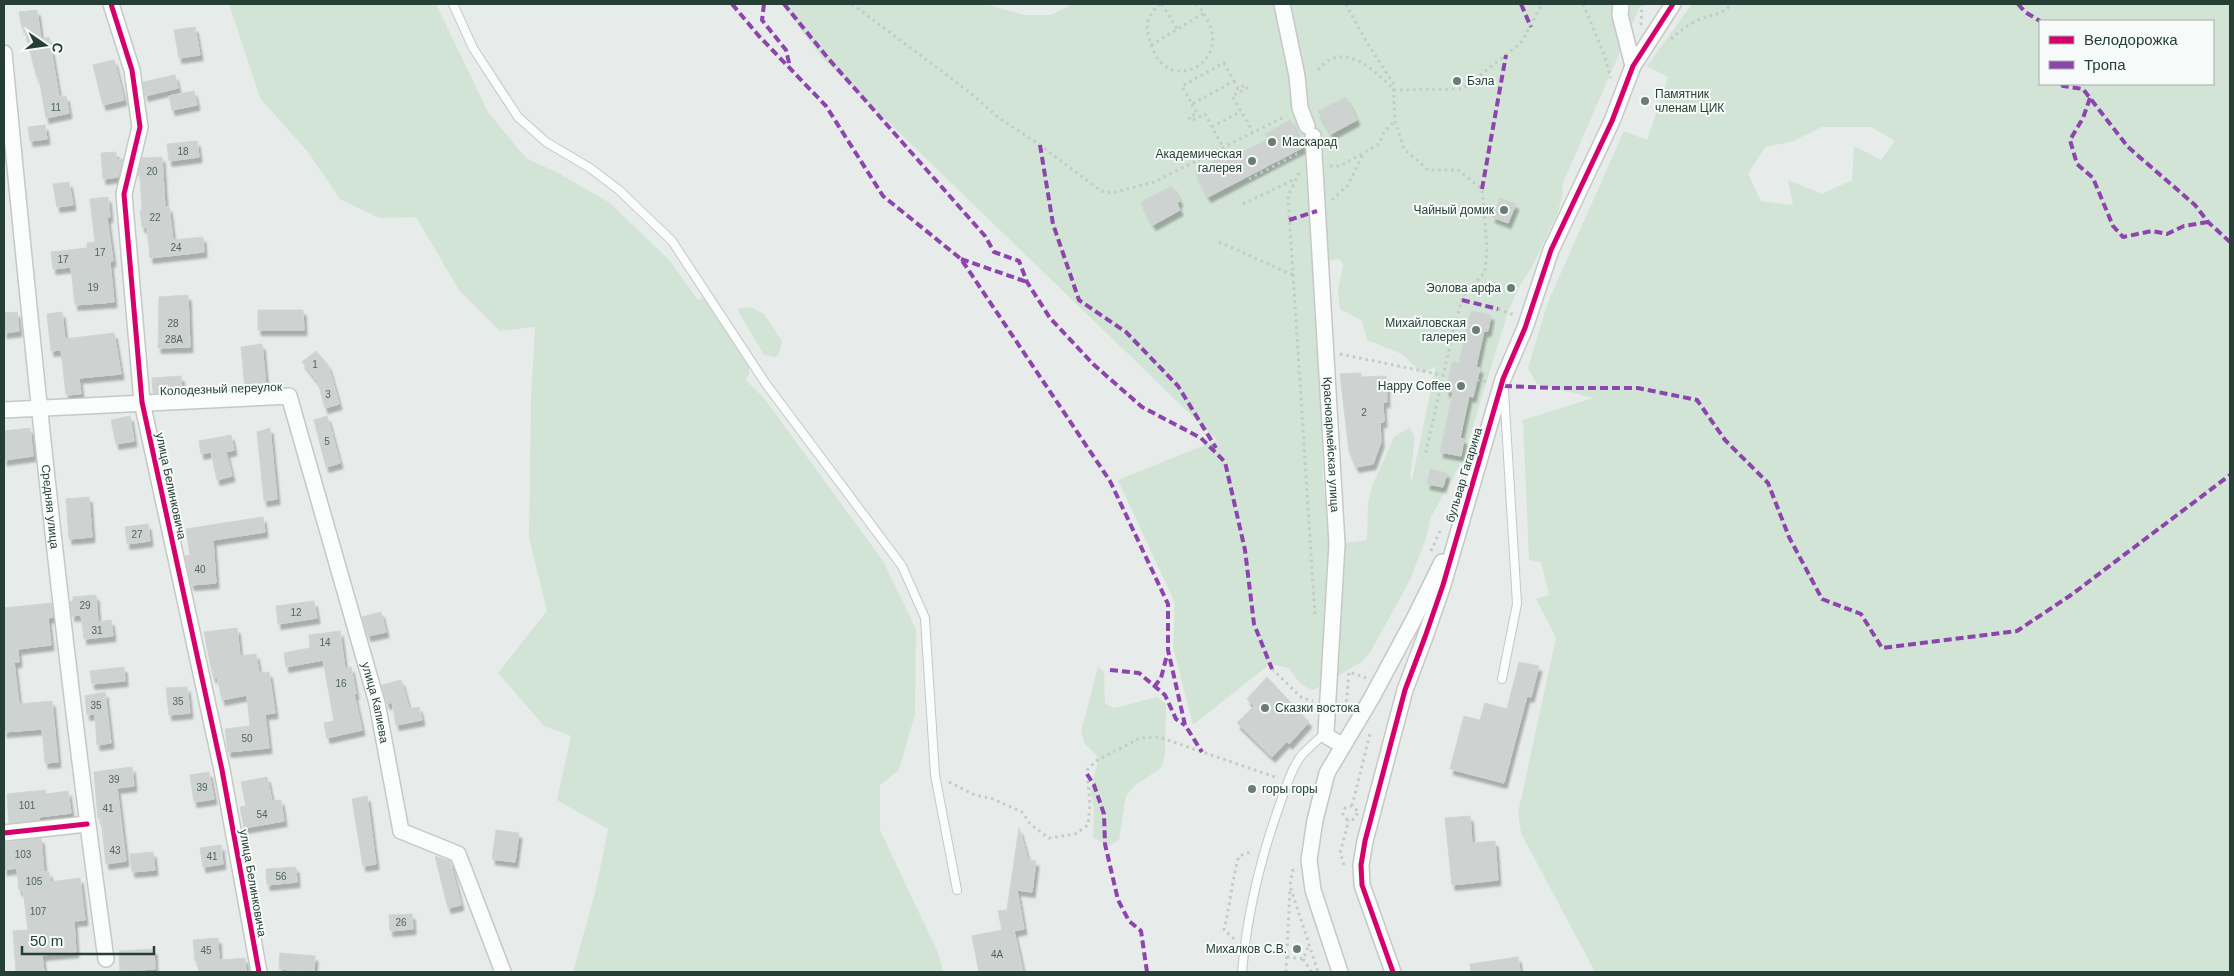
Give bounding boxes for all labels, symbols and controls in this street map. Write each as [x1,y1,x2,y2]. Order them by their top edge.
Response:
north arrow [20,20,70,70]
legend [2039,20,2214,85]
text: Велодорожка [2084,31,2178,48]
text: С [49,41,67,55]
text: Тропа [2084,56,2126,73]
place label: Бэла [1467,74,1495,88]
marker: Бэла [1451,75,1463,87]
place label: Памятник членам ЦИК [1655,87,1724,115]
marker: Памятник членам ЦИК [1639,95,1651,107]
house number: 11 [51,102,62,113]
place label: Маскарад [1282,135,1337,149]
marker: Маскарад [1266,136,1278,148]
house number: 18 [177,146,189,157]
place label: Академическая галерея [1156,147,1242,175]
marker: Академическая галерея [1246,155,1258,167]
house number: 20 [146,166,158,177]
place label: Чайный домик [1413,203,1495,217]
marker: Чайный домик [1498,204,1510,216]
house number: 22 [149,212,161,223]
house number: 24 [170,242,182,253]
house number: 17 [94,247,106,258]
house number: 17 [57,254,69,265]
place label: Эолова арфа [1426,281,1501,295]
house number: 19 [87,282,99,293]
marker: Эолова арфа [1505,282,1517,294]
place label: Михайловская галерея [1385,316,1466,344]
house number: 28 [167,318,179,329]
marker: Михайловская галерея [1470,324,1482,336]
house number: 28А [165,334,183,345]
house number: 1 [312,359,318,370]
street label: Красноармейская улица [1320,376,1342,513]
place label: Happy Coffee [1378,379,1451,393]
street label: Колодезный переулок [160,380,283,398]
marker: Happy Coffee [1455,380,1467,392]
house number: 3 [325,389,331,400]
house number: 2 [1361,407,1367,418]
street label: бульвар Гагарина [1443,426,1485,524]
street label: улица Белинковича [153,431,189,541]
house number: 5 [324,436,330,447]
street label: Средняя улица [39,464,62,550]
house number: 27 [131,529,143,540]
house number: 40 [194,564,206,575]
house number: 29 [79,600,91,611]
house number: 12 [290,607,302,618]
house number: 31 [91,625,103,636]
house number: 14 [319,637,331,648]
street label: улица Капиева [359,661,391,745]
house number: 16 [335,678,347,689]
house number: 35 [172,696,184,707]
house number: 35 [90,700,102,711]
place label: Сказки востока [1275,701,1360,715]
marker: Сказки востока [1259,702,1271,714]
house number: 50 [241,733,253,744]
house number: 39 [108,774,120,785]
house number: 39 [196,782,208,793]
place label: горы горы [1262,782,1318,796]
marker: горы горы [1246,783,1258,795]
house number: 101 [19,800,36,811]
house number: 41 [102,803,114,814]
house number: 54 [256,809,268,820]
street label: улица Белинковича [237,828,269,938]
house number: 43 [109,845,121,856]
house number: 103 [15,849,32,860]
house number: 41 [206,851,218,862]
house number: 56 [275,871,287,882]
house number: 105 [26,876,43,887]
house number: 107 [30,906,47,917]
house number: 26 [395,917,407,928]
scale bar [22,924,155,956]
text: 50 m [30,932,63,949]
place label: Михалков С.В. [1206,942,1287,956]
marker: Михалков С.В. [1291,943,1303,955]
house number: 45 [200,945,212,956]
house number: 4А [991,949,1003,960]

